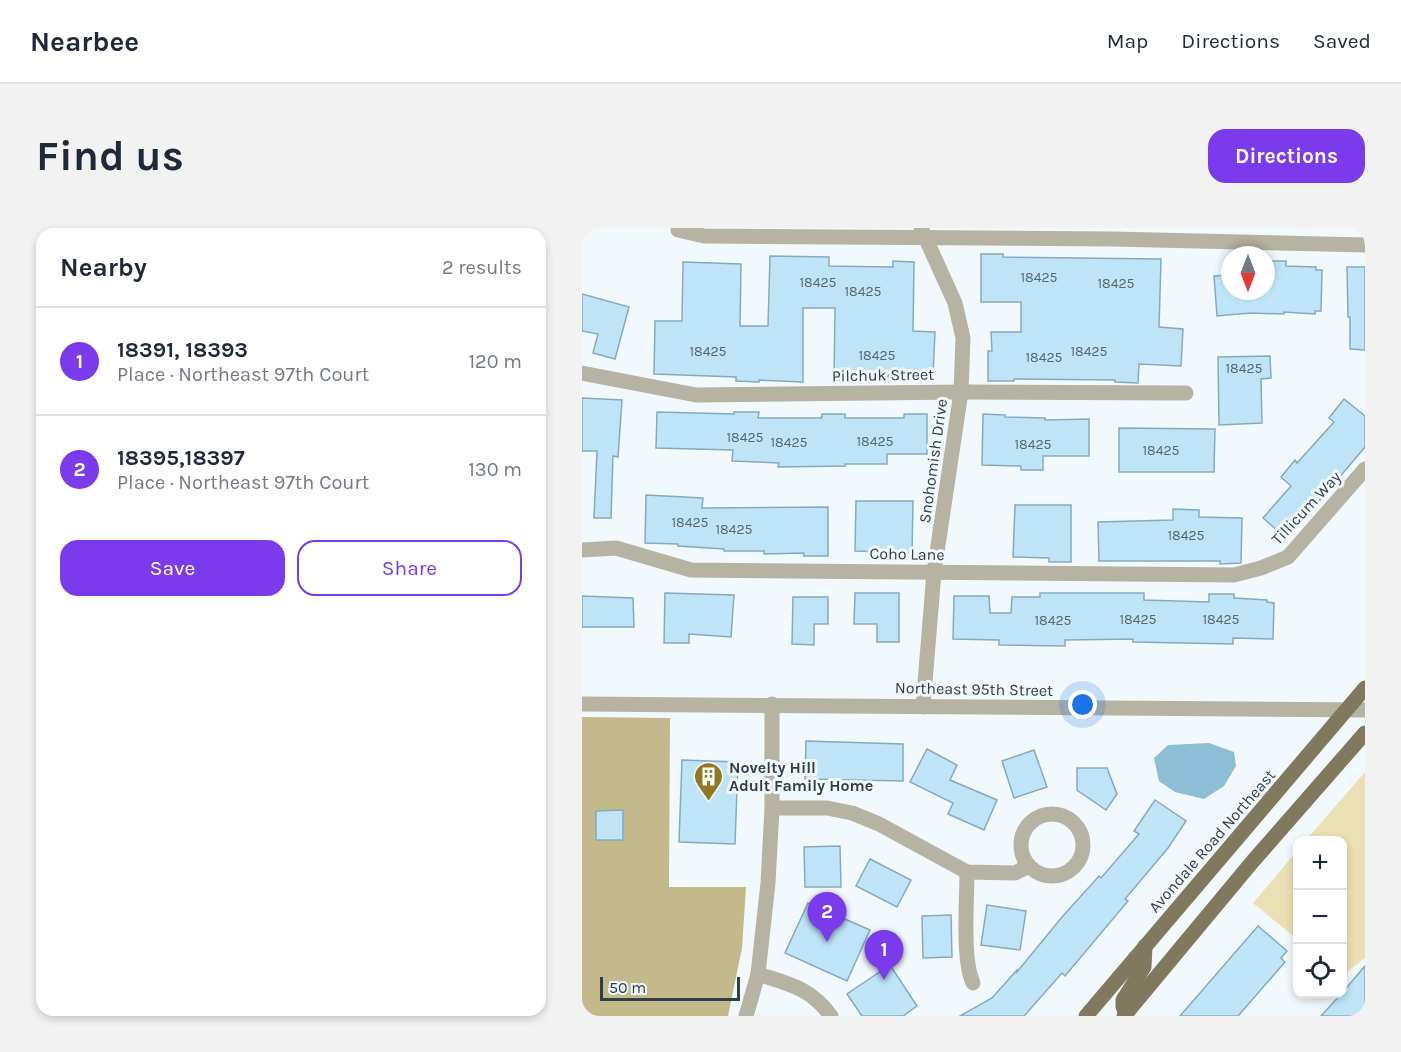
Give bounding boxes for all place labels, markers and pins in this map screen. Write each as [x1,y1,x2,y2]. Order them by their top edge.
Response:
place label: Novelty Hill Adult Family Home [729,758,873,795]
building icon: Novelty Hill Adult Family Home [692,760,724,802]
pin: 2 [808,892,846,942]
pin: 1 [864,930,904,980]

